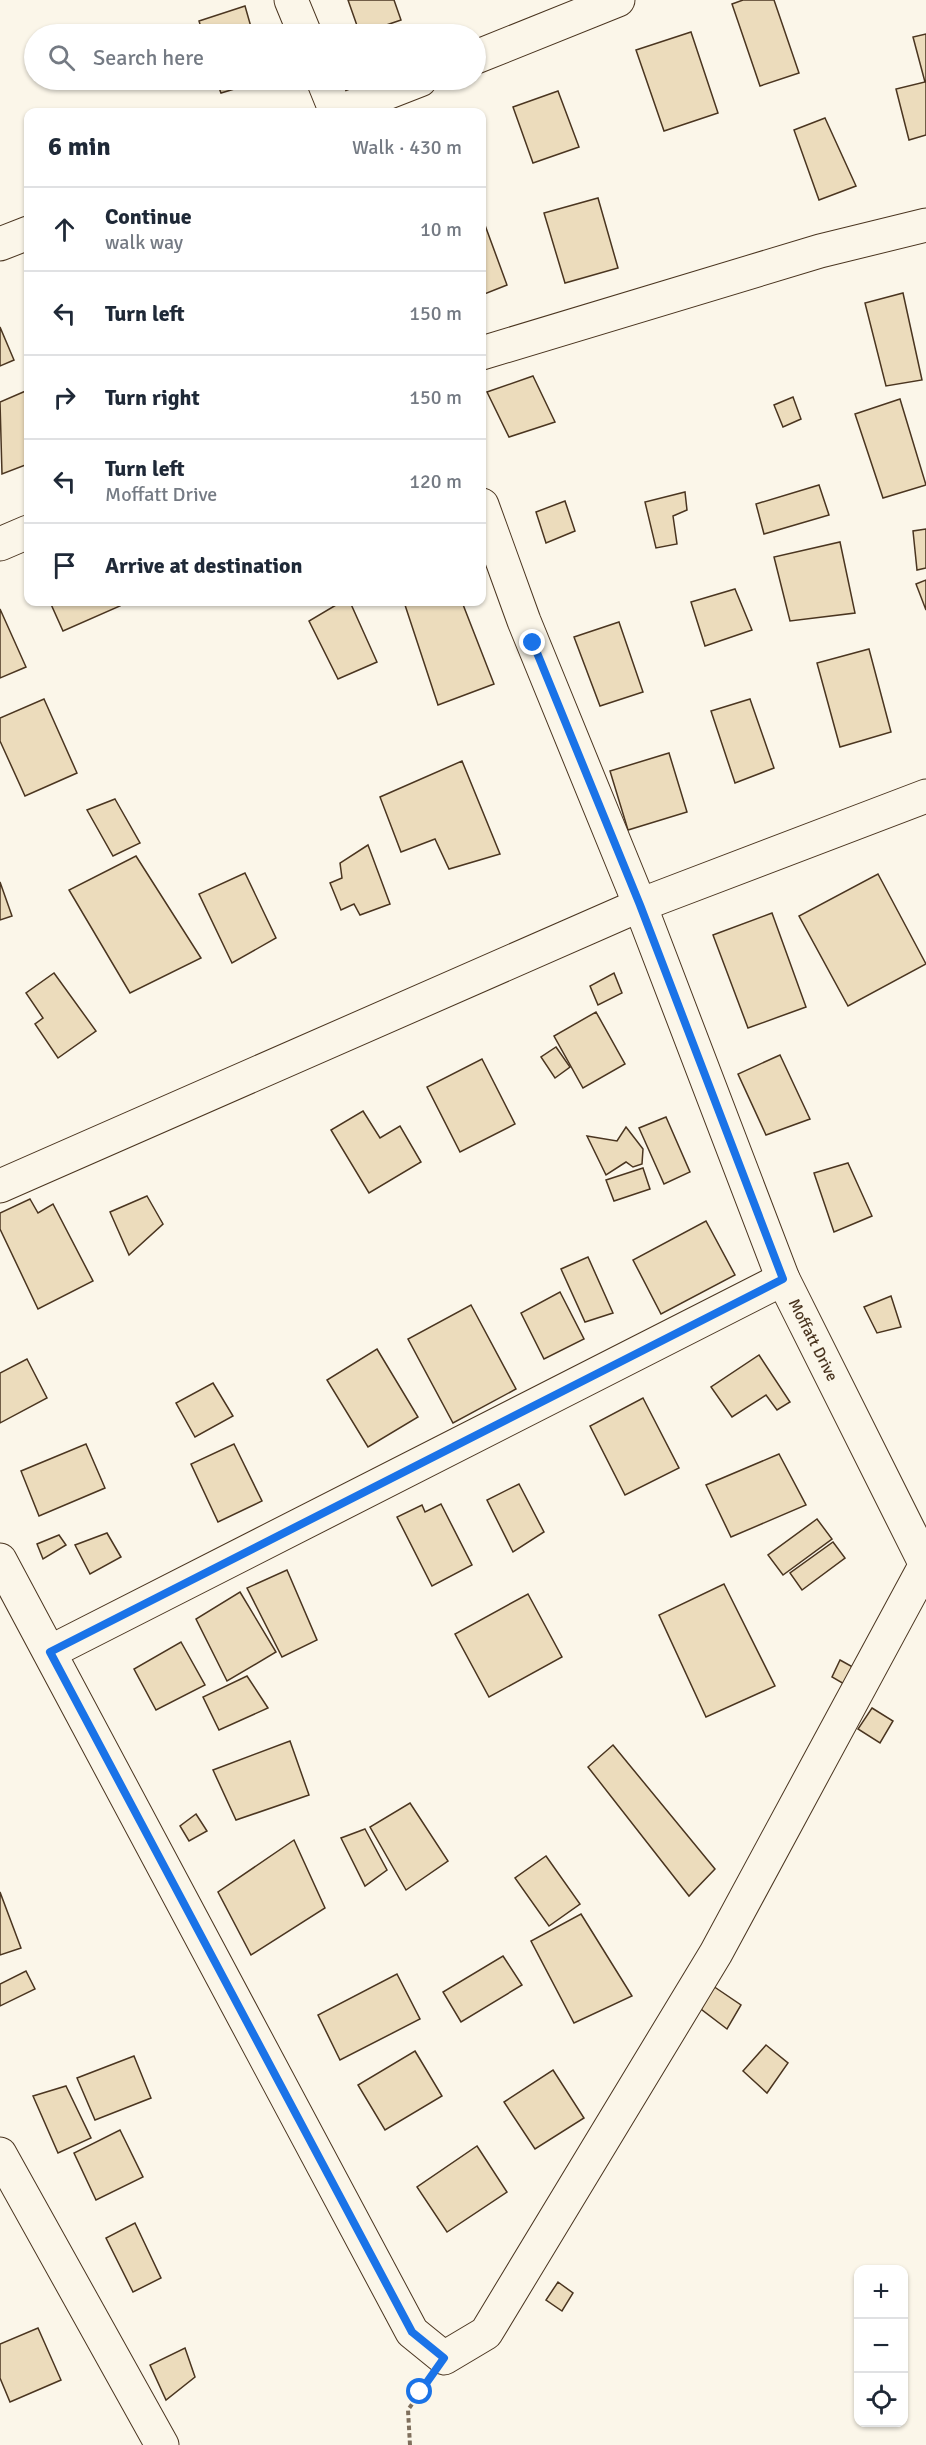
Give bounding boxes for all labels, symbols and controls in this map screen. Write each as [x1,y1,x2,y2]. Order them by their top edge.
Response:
search box [24,24,486,90]
icon: search [45,41,78,74]
text: Search here [93,44,204,71]
text: 6 min [48,131,111,163]
text: Walk · 430 m [352,135,462,160]
text: Continue [105,203,192,230]
icon: ahead [48,213,81,246]
text: 10 m [420,217,462,242]
text: walk way [105,230,183,255]
icon: left [48,297,81,330]
text: Turn left [105,300,185,327]
text: 150 m [409,301,462,326]
icon: right [48,381,81,414]
text: Turn right [105,384,200,411]
text: 150 m [409,385,462,410]
text: Turn left [105,455,185,482]
icon: left [48,465,81,498]
text: 120 m [409,469,462,494]
text: Moffatt Drive [105,482,217,507]
icon: arrive [48,549,81,582]
text: Arrive at destination [105,552,302,579]
route end [519,629,545,655]
street label: Moffatt Drive [784,1295,842,1385]
map controls [854,2265,908,2427]
button: + [854,2265,908,2319]
button: − [854,2319,908,2373]
button: locate [854,2373,908,2427]
route start [406,2378,432,2404]

